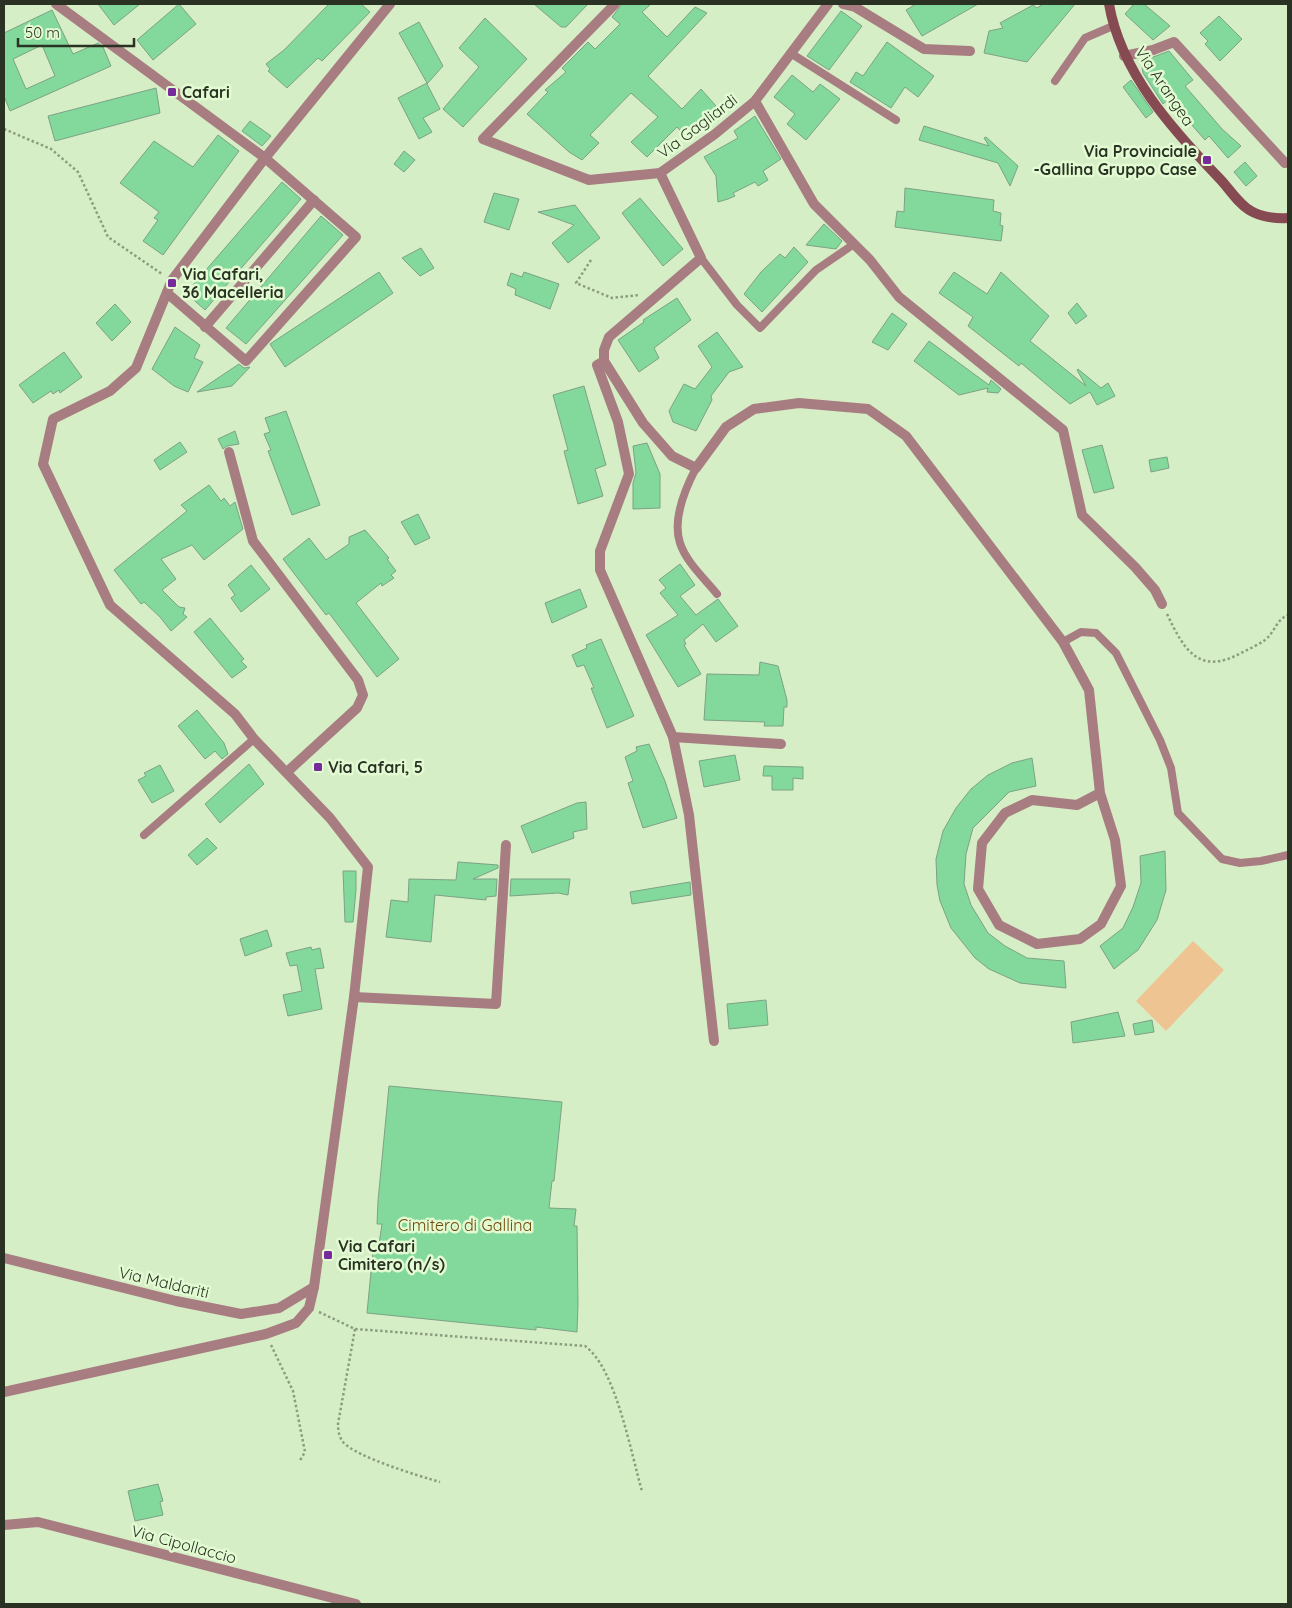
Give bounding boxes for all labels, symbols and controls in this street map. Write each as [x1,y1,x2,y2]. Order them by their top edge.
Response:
scale bar [18,15,134,47]
text: 50 m [25,23,60,42]
street label: Via Arangea [1131,42,1199,130]
place label: Cafari [182,82,230,102]
marker: Cafari [166,86,178,98]
street label: Via Gagliardi [653,89,741,163]
place label: Via Provinciale -Gallina Gruppo Case [1034,141,1197,179]
marker: Via Provinciale -Gallina Gruppo Case [1201,154,1213,166]
place label: Via Cafari, 36 Macelleria [182,264,284,302]
marker: Via Cafari, 36 Macelleria [166,277,178,289]
place label: Via Cafari, 5 [328,757,423,777]
marker: Via Cafari, 5 [312,761,324,773]
park label: Cimitero di Gallina [398,1215,532,1235]
place label: Via Cafari Cimitero (n/s) [338,1236,445,1274]
marker: Via Cafari Cimitero (n/s) [322,1249,334,1261]
street label: Via Maldariti [117,1262,211,1302]
street label: Via Cipollaccio [129,1520,239,1568]

